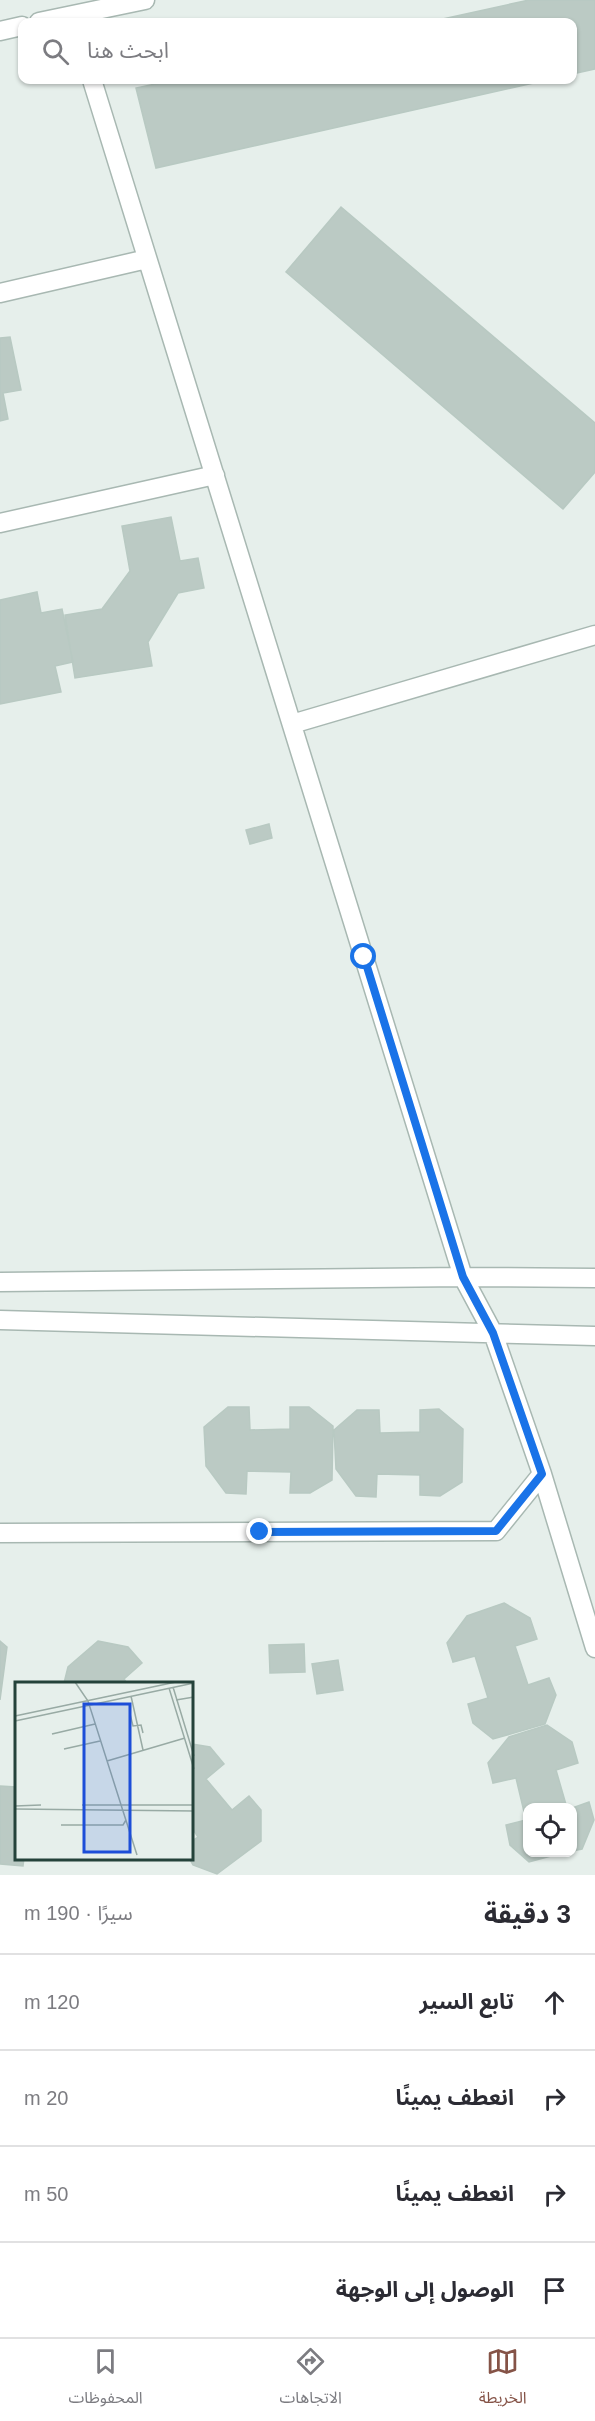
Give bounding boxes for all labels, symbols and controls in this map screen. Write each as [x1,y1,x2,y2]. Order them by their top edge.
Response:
search box [18,18,577,84]
icon: search [39,35,72,68]
text: ابحث هنا [87,38,169,63]
route start [350,943,376,969]
route end [246,1518,272,1544]
inset map [15,1682,194,1860]
map controls [523,1803,577,1857]
button: locate [523,1803,577,1857]
text: 3 دقيقة [484,1899,571,1929]
text: سيرًا · 190 m [24,1902,133,1924]
icon: ahead [538,1986,571,2019]
text: تابع السير [420,1989,514,2014]
text: 120 m [24,1991,80,2013]
icon: right [538,2082,571,2115]
text: انعطف يمينًا [395,2085,514,2110]
text: 20 m [24,2087,68,2109]
icon: right [538,2178,571,2211]
text: انعطف يمينًا [395,2181,514,2206]
text: 50 m [24,2183,68,2205]
icon: arrive [538,2274,571,2307]
text: الوصول إلى الوجهة [336,2277,514,2302]
tab: المحفوظات [68,2345,143,2415]
tab: الاتجاهات [279,2345,342,2415]
tab: الخريطة [479,2345,527,2415]

